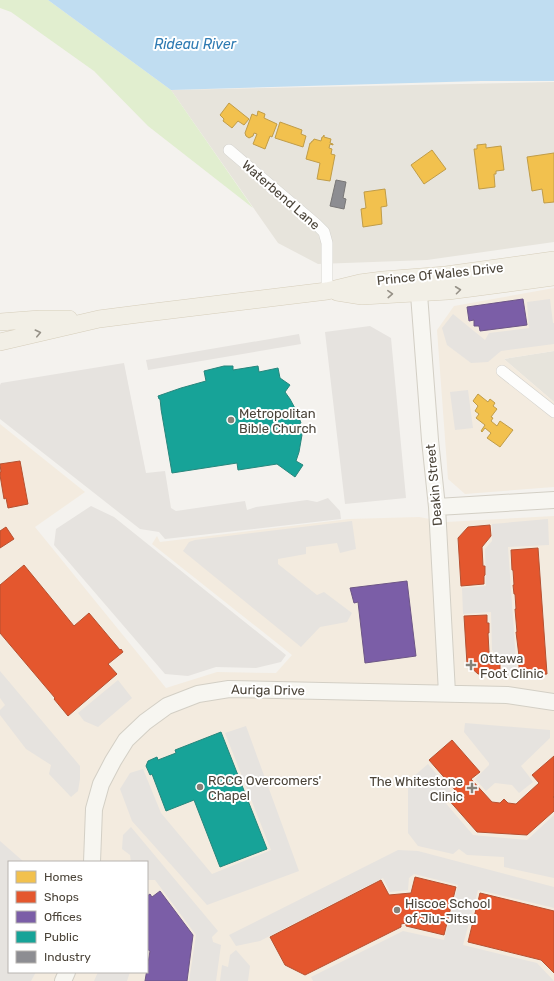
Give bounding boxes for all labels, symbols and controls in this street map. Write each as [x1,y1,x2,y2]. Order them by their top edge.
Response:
water label: Rideau River [154,36,237,53]
street label: Waterbend Lane [239,157,323,233]
street label: Prince Of Wales Drive [376,260,504,288]
one-way arrow [455,285,461,294]
one-way arrow [387,290,393,299]
one-way arrow [35,330,41,338]
place label: Metropolitan Bible Church [239,406,317,436]
marker: Metropolitan Bible Church [226,415,236,425]
street label: Deakin Street [423,444,445,526]
place label: Ottawa Foot Clinic [480,651,544,681]
marker: Ottawa Foot Clinic [465,659,477,671]
street label: Auriga Drive [231,682,305,699]
place label: RCCG Overcomers' Chapel [208,773,321,803]
place label: The Whitestone Clinic [369,774,463,804]
marker: RCCG Overcomers' Chapel [195,782,205,792]
marker: The Whitestone Clinic [466,782,478,794]
legend [8,861,148,973]
text: Homes [44,870,83,884]
text: Shops [44,890,79,904]
place label: Hiscoe School of Jiu-Jitsu [405,896,490,926]
marker: Hiscoe School of Jiu-Jitsu [392,905,402,915]
text: Offices [44,910,82,924]
text: Public [44,930,79,944]
text: Industry [44,950,91,964]

